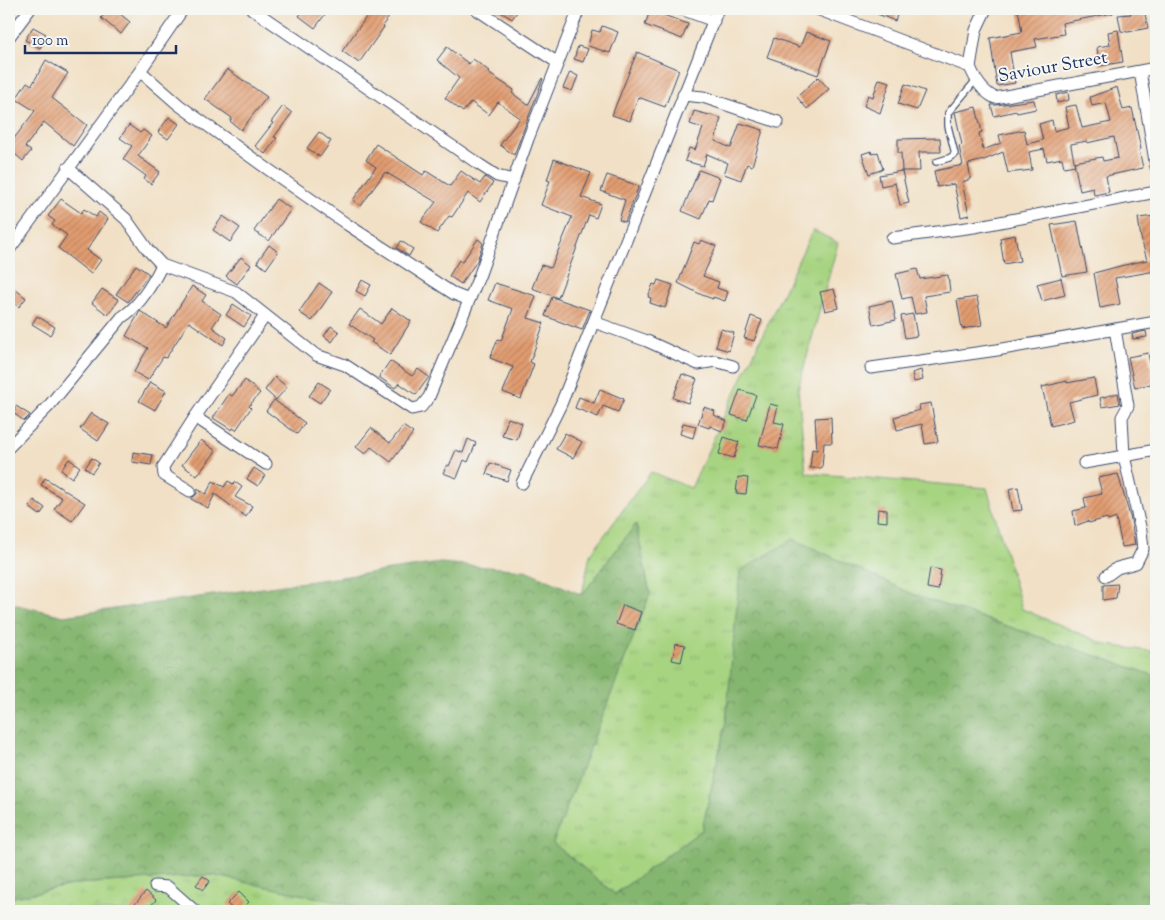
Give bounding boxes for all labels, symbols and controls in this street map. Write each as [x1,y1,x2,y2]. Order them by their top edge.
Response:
scale bar [25,22,176,54]
text: 100 m [32,31,69,52]
street label: Saviour Street [996,46,1110,90]

